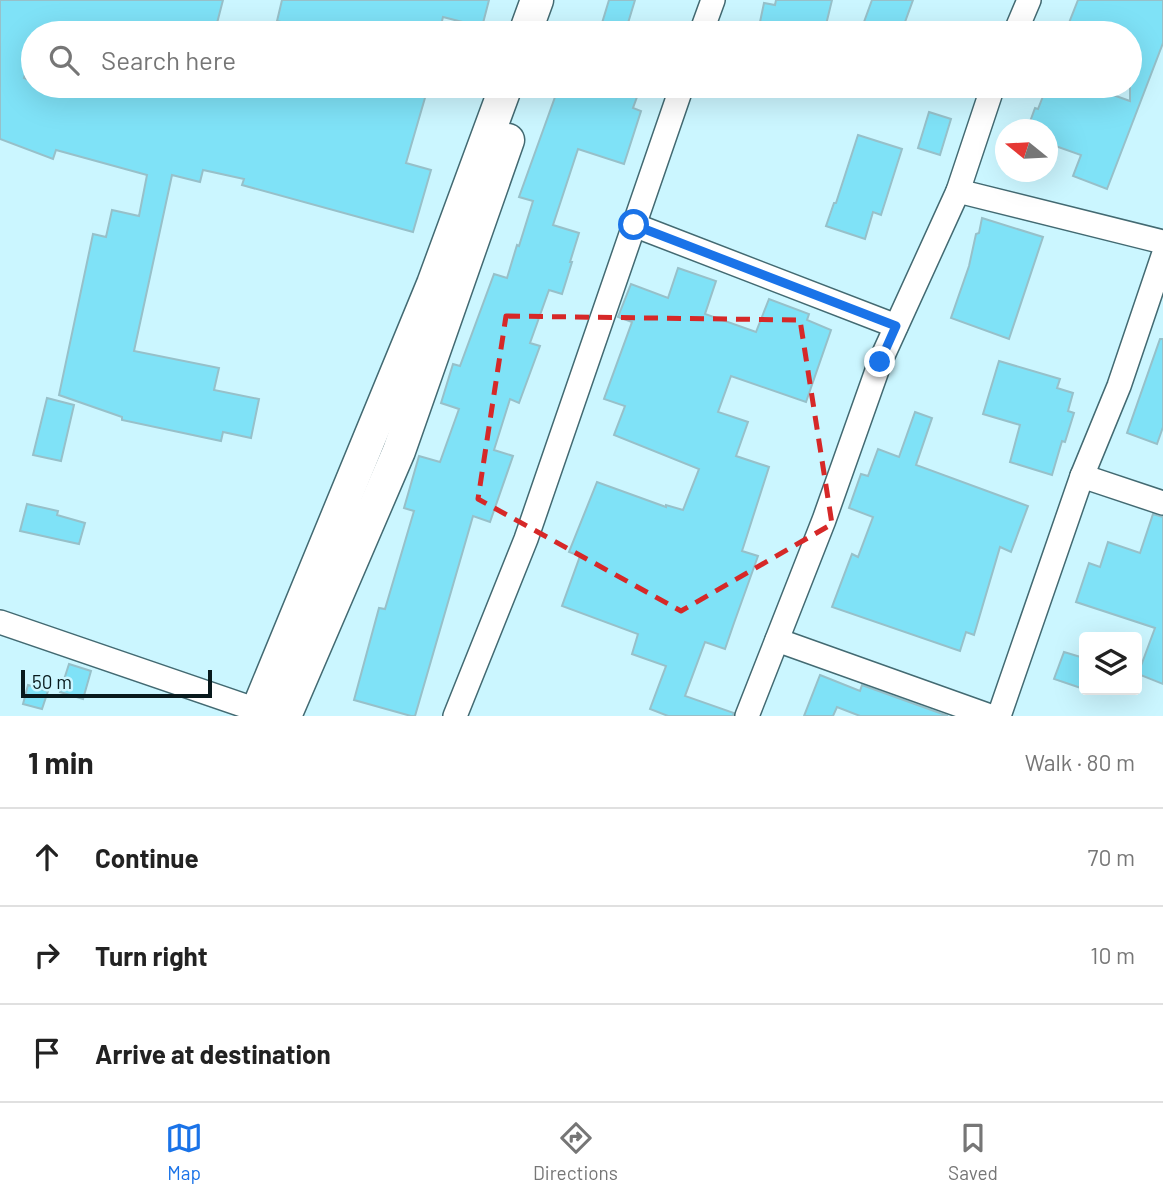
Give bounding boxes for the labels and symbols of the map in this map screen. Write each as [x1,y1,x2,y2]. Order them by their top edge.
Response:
north arrow [995,119,1058,182]
route start [618,209,649,240]
route end [864,346,895,377]
scale bar [21,667,212,699]

